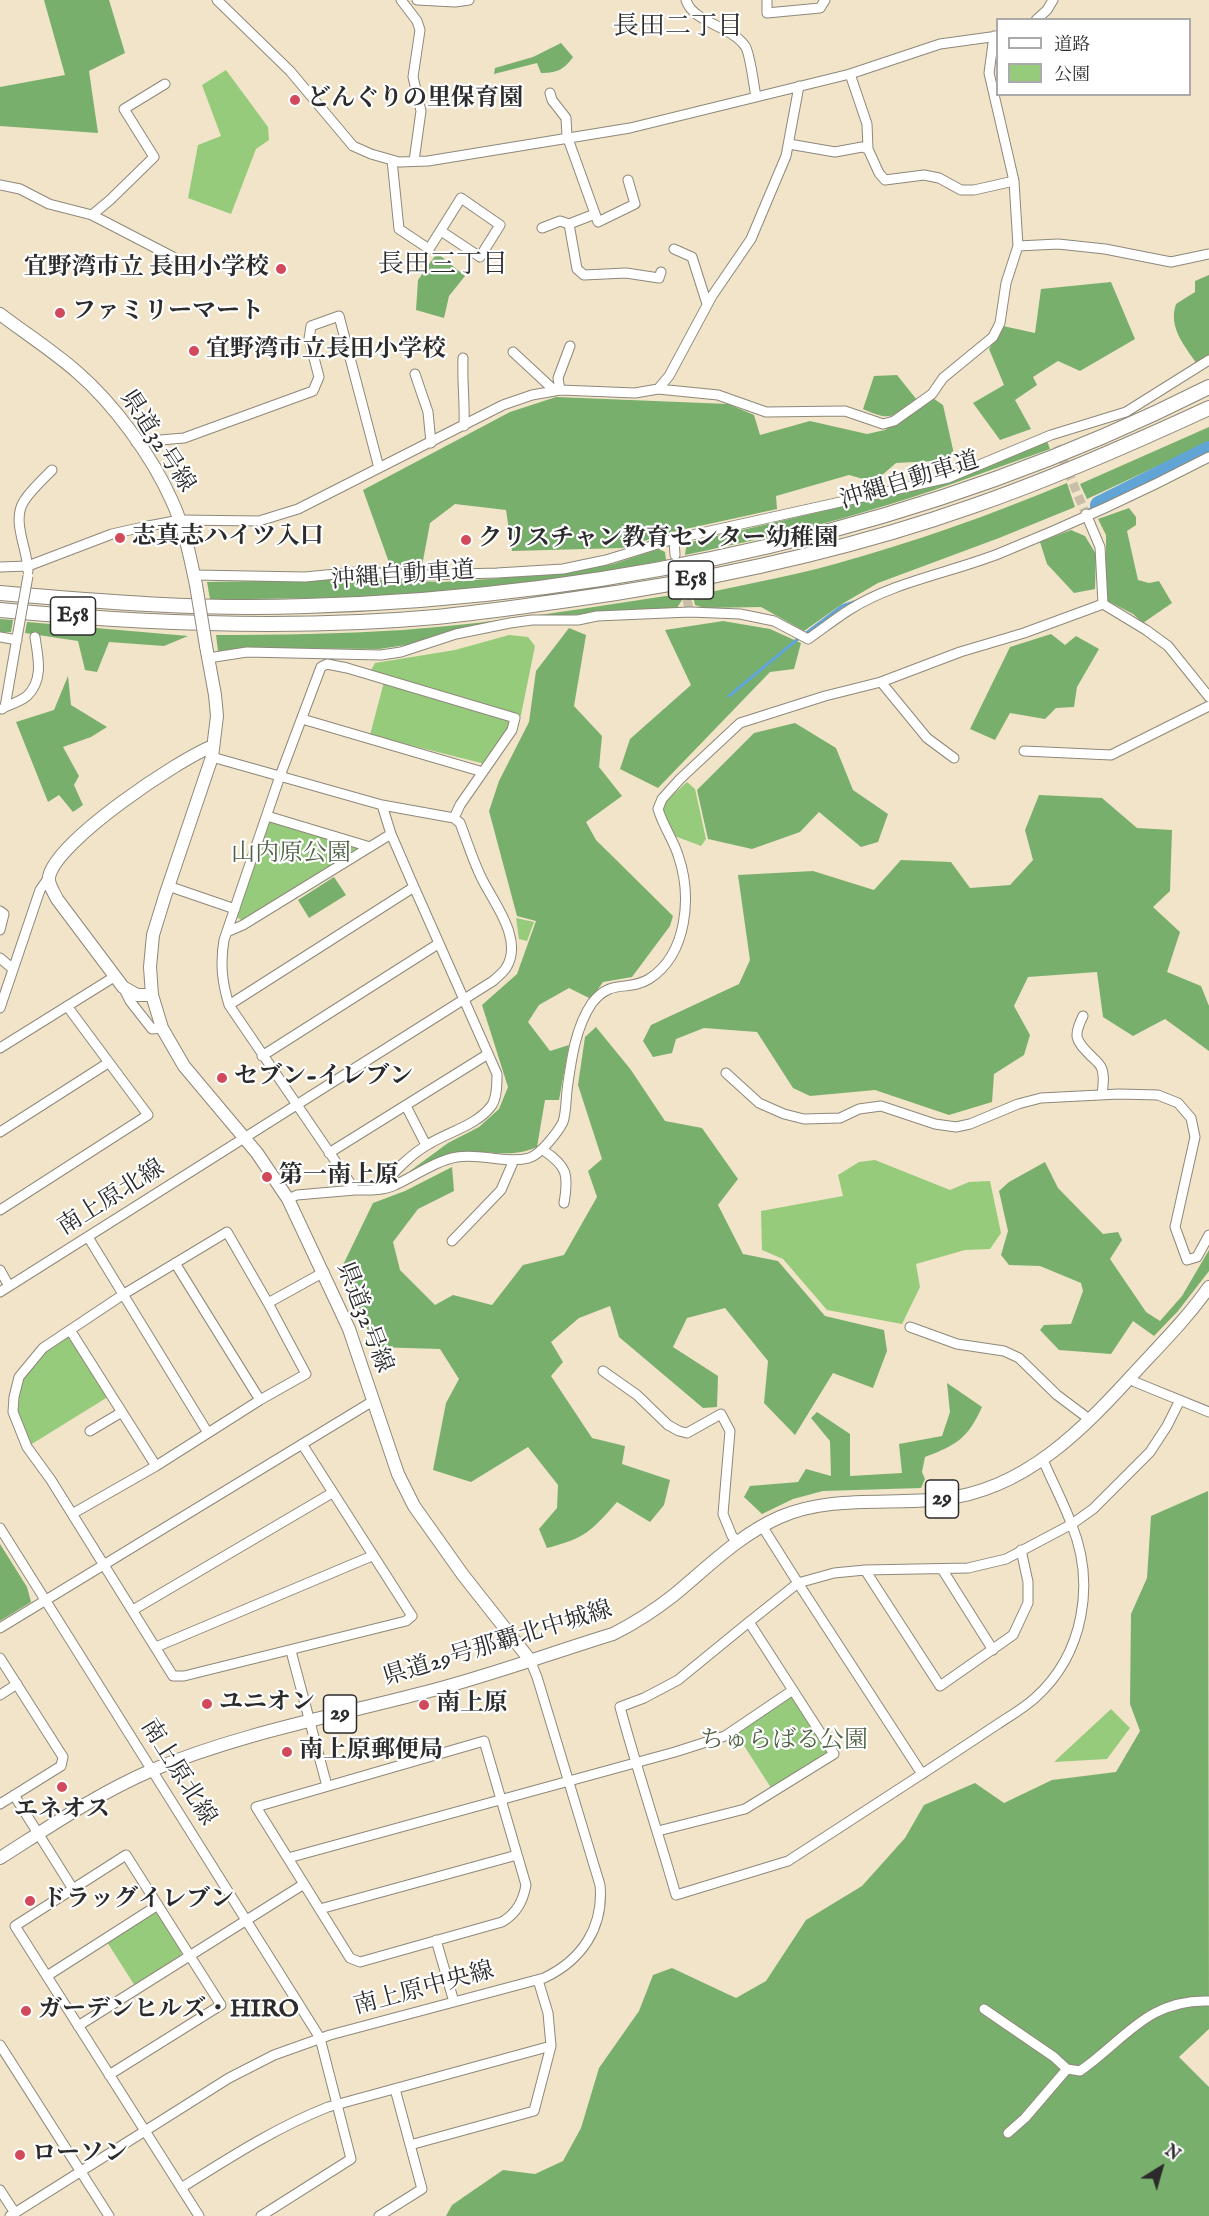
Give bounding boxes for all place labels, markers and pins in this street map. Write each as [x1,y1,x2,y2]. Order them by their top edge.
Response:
place label: どんぐりの里保育園 [307,86,523,114]
marker: どんぐりの里保育園 [288,93,302,107]
place label: 宜野湾市立 長田小学校 [24,255,269,283]
marker: 宜野湾市立 長田小学校 [274,262,288,276]
place label: ファミリーマート [72,299,264,327]
marker: ファミリーマート [53,306,67,320]
place label: 宜野湾市立長田小学校 [206,337,446,365]
marker: 宜野湾市立長田小学校 [187,344,201,358]
place label: 志真志ハイツ入口 [132,524,324,552]
place label: クリスチャン教育センター幼稚園 [478,526,838,554]
marker: 志真志ハイツ入口 [113,531,127,545]
marker: クリスチャン教育センター幼稚園 [459,533,473,547]
place label: セブン-イレブン [234,1064,413,1092]
marker: セブン-イレブン [215,1071,229,1085]
place label: 第一南上原 [279,1163,399,1191]
marker: 第一南上原 [260,1170,274,1184]
place label: ユニオン [219,1690,315,1718]
place label: 南上原 [436,1691,508,1719]
marker: ユニオン [200,1697,214,1711]
marker: 南上原 [417,1698,431,1712]
place label: 南上原郵便局 [299,1738,443,1766]
marker: 南上原郵便局 [280,1745,294,1759]
marker: エネオス [55,1780,69,1794]
place label: エネオス [14,1797,110,1825]
place label: ドラッグイレブン [42,1887,234,1915]
marker: ドラッグイレブン [23,1894,37,1908]
place label: ガーデンヒルズ・HIRO [38,1997,299,2025]
marker: ガーデンヒルズ・HIRO [19,2004,33,2018]
place label: ローソン [32,2141,128,2169]
marker: ローソン [13,2148,27,2162]

